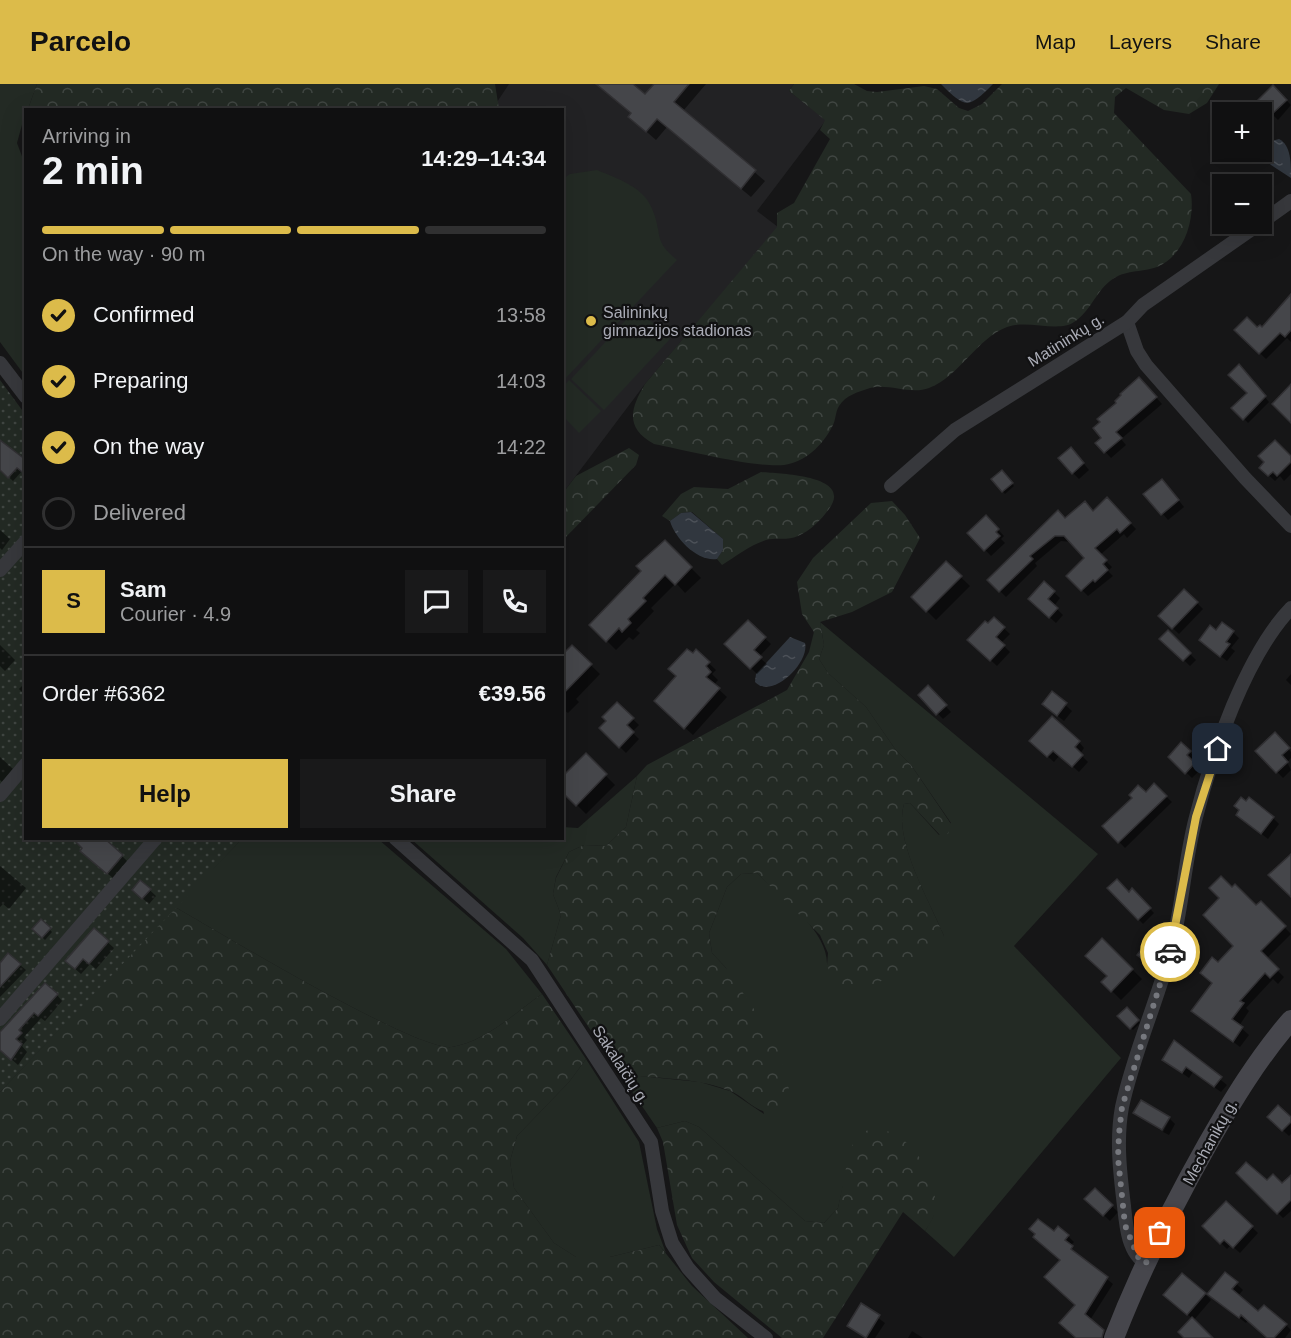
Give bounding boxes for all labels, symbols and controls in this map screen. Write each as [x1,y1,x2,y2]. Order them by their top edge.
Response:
text: Parcelo [30,26,131,57]
text: Map [1035,30,1076,53]
text: Layers [1109,30,1172,53]
text: Share [1205,30,1261,53]
map controls [1212,102,1272,234]
button: + [1212,102,1272,162]
text: Arriving in [42,125,131,147]
text: 14:29–14:34 [421,146,546,171]
text: 2 min [42,149,144,192]
button: − [1212,174,1272,234]
text: On the way · 90 m [42,243,205,265]
icon: check [42,299,75,332]
text: Confirmed [93,302,194,327]
text: 13:58 [496,304,546,326]
place label: Salininkų gimnazijos stadionas [603,304,752,339]
street label: Matininkų g. [1025,310,1107,370]
marker: Salininkų gimnazijos stadionas [584,314,598,328]
icon: check [42,365,75,398]
text: Preparing [93,368,188,393]
text: 14:03 [496,370,546,392]
icon: check [42,431,75,464]
text: On the way [93,434,204,459]
text: 14:22 [496,436,546,458]
text: Delivered [93,500,186,525]
button: chat [405,570,468,633]
button: phone [483,570,546,633]
text: Sam [120,577,166,602]
text: S [66,588,81,613]
text: Courier · 4.9 [120,603,231,625]
text: Order #6362 [42,681,166,706]
text: €39.56 [479,681,546,706]
pin [1192,723,1243,774]
icon: home [1201,732,1234,765]
button: Help [42,759,288,828]
button: Share [300,759,546,828]
courier [1140,922,1200,982]
icon: car [1154,936,1187,969]
street label: Sakalaičių g. [589,1022,653,1108]
street label: Mechanikų g. [1179,1096,1241,1188]
pin [1134,1207,1185,1258]
icon: bag [1143,1216,1176,1249]

